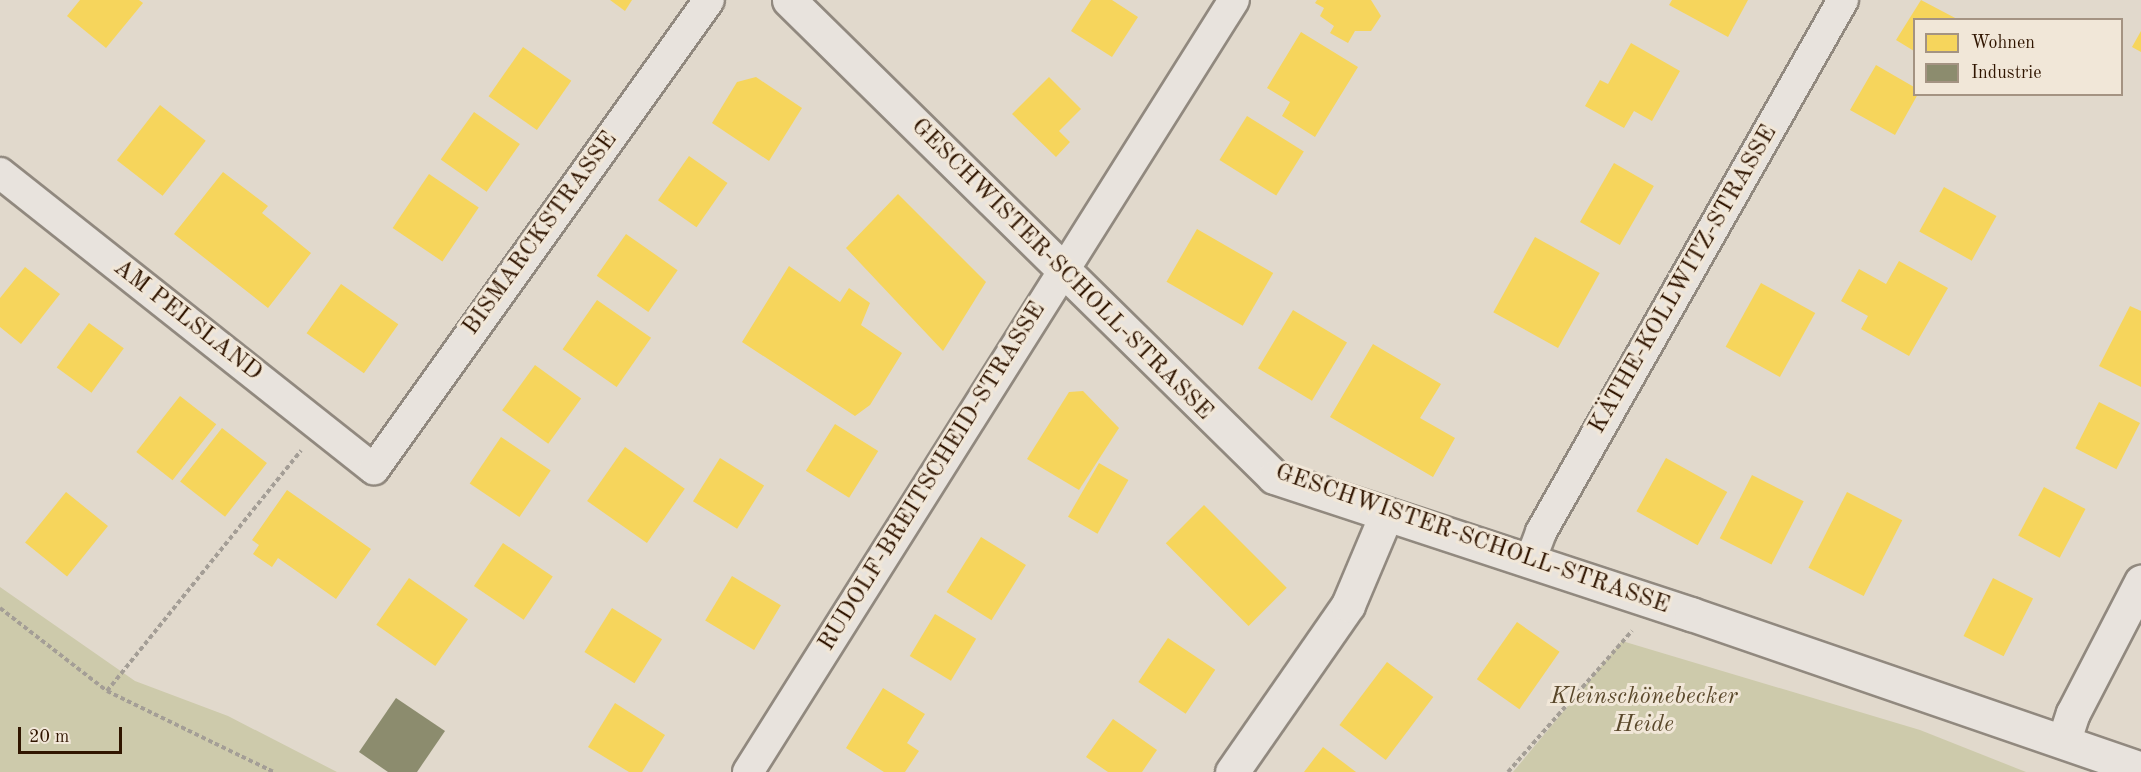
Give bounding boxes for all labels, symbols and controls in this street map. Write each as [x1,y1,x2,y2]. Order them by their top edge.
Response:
legend [1913,18,2123,96]
text: Wohnen [1971,34,2035,52]
text: Industrie [1971,64,2041,82]
street label: GESCHWISTER-SCHOLL-STRASSE [904,113,1218,427]
street label: KÄTHE-KOLLWITZ-STRASSE [1584,121,1784,439]
street label: BISMARCKSTRASSE [457,127,625,341]
street label: AM PELSLAND [107,254,267,388]
street label: RUDOLF-BREITSCHEID-STRASSE [813,297,1053,657]
street label: GESCHWISTER-SCHOLL-STRASSE [1271,459,1673,621]
park label: Kleinschönebecker Heide [1550,684,1738,740]
scale bar [21,715,124,753]
text: 20 m [29,728,69,746]

